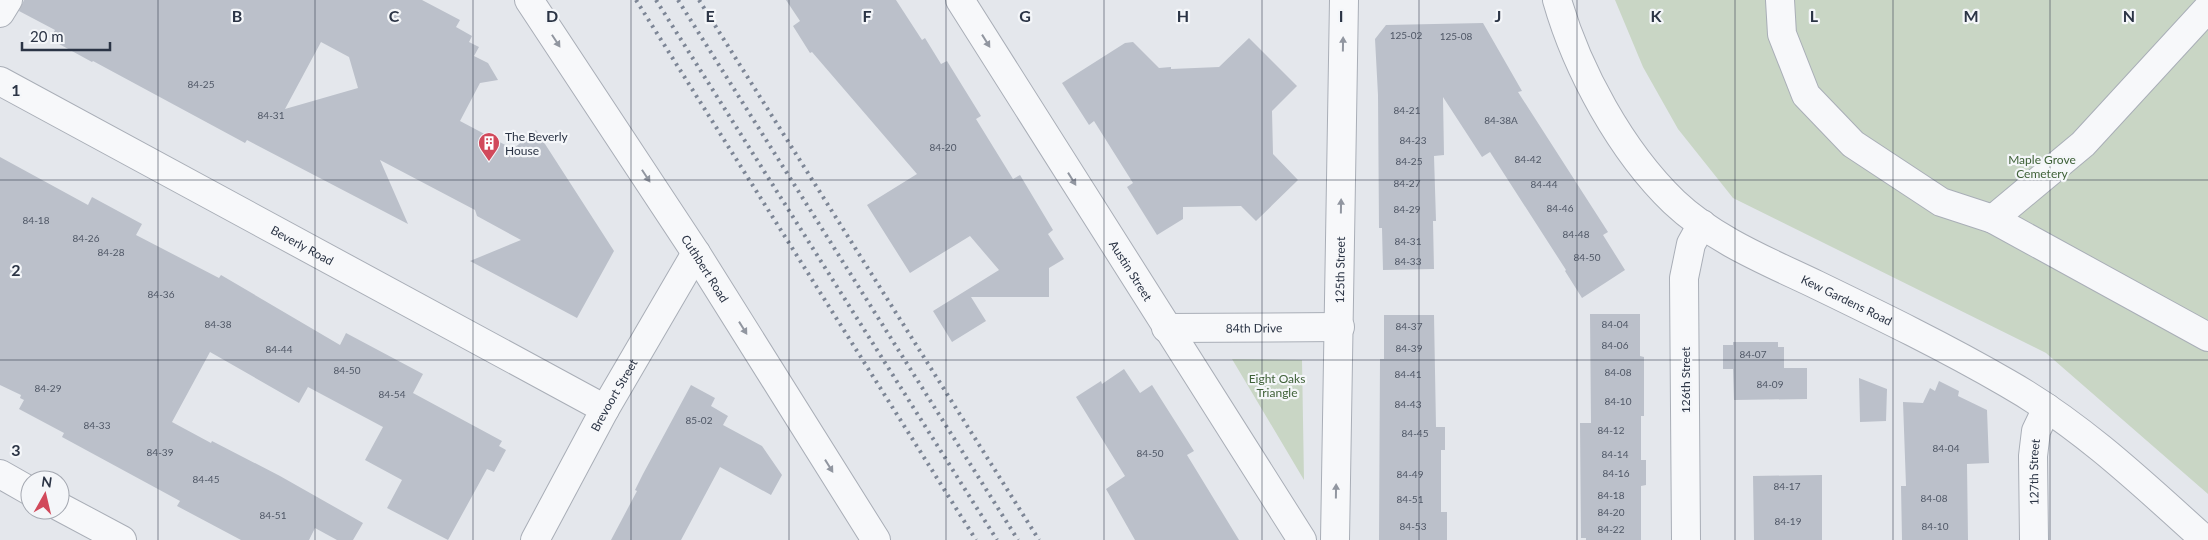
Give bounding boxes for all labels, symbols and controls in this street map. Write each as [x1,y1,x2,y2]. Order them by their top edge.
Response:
text: B [232,6,242,25]
text: C [389,6,400,25]
text: D [546,6,558,25]
text: E [705,6,715,25]
text: F [862,6,872,25]
text: G [1019,6,1031,25]
text: H [1177,6,1189,25]
text: I [1339,6,1343,25]
text: J [1495,6,1501,25]
text: K [1651,6,1663,25]
text: L [1810,6,1819,25]
text: M [1963,6,1979,25]
text: N [2123,6,2135,25]
scale bar [22,20,110,52]
text: 20 m [30,27,64,45]
house number: 125-02 [1390,29,1423,41]
house number: 125-08 [1440,30,1473,42]
one-way arrow [551,34,561,47]
one-way arrow [981,35,990,48]
one-way arrow [1339,36,1347,52]
house number: 84-25 [188,78,215,90]
text: 1 [11,80,21,99]
house number: 84-21 [1394,104,1421,116]
house number: 84-31 [258,109,285,121]
house number: 84-38A [1484,114,1518,126]
place label: The Beverly House [505,129,569,158]
building icon: The Beverly House [477,131,501,162]
house number: 84-23 [1400,134,1427,146]
house number: 84-20 [930,141,957,153]
park label: Maple Grove Cemetery [2008,152,2076,181]
house number: 84-42 [1515,153,1542,165]
house number: 84-25 [1396,155,1423,167]
one-way arrow [641,170,651,183]
one-way arrow [1068,172,1077,185]
house number: 84-27 [1394,177,1421,189]
house number: 84-44 [1531,178,1558,190]
one-way arrow [1337,198,1345,214]
house number: 84-46 [1547,202,1574,214]
house number: 84-29 [1394,203,1421,215]
house number: 84-18 [23,214,50,226]
street label: Beverly Road [268,222,336,268]
house number: 84-48 [1563,228,1590,240]
house number: 84-26 [73,232,100,244]
street label: Cuthbert Road [678,232,732,305]
house number: 84-31 [1395,235,1422,247]
street label: 125th Street [1331,236,1348,303]
street label: Austin Street [1106,237,1156,304]
house number: 84-28 [98,246,125,258]
house number: 84-50 [1574,251,1601,263]
house number: 84-33 [1395,255,1422,267]
text: 2 [11,260,21,279]
street label: Kew Gardens Road [1799,271,1895,328]
house number: 84-36 [148,288,175,300]
house number: 84-38 [205,318,232,330]
house number: 84-04 [1602,318,1629,330]
street label: 84th Drive [1226,320,1282,335]
house number: 84-37 [1396,320,1423,332]
one-way arrow [738,321,748,334]
house number: 84-06 [1602,339,1629,351]
house number: 84-39 [1396,342,1423,354]
house number: 84-44 [266,343,293,355]
street label: 126th Street [1678,346,1693,413]
house number: 84-07 [1740,348,1767,360]
street label: Brevoort Street [587,355,641,434]
house number: 84-50 [334,364,361,376]
house number: 84-08 [1605,366,1632,378]
house number: 84-41 [1395,368,1422,380]
park label: Eight Oaks Triangle [1249,371,1305,400]
house number: 84-09 [1757,378,1784,390]
house number: 84-29 [35,382,62,394]
house number: 84-54 [379,388,406,400]
house number: 84-10 [1605,395,1632,407]
house number: 84-43 [1395,398,1422,410]
house number: 85-02 [686,414,713,426]
house number: 84-33 [84,419,111,431]
house number: 84-12 [1598,424,1625,436]
house number: 84-45 [1402,427,1429,439]
street label: 127th Street [2025,437,2043,505]
text: 3 [11,440,21,459]
house number: 84-04 [1933,442,1960,454]
house number: 84-39 [147,446,174,458]
house number: 84-50 [1137,447,1164,459]
house number: 84-14 [1602,448,1629,460]
one-way arrow [825,459,834,472]
house number: 84-16 [1603,467,1630,479]
house number: 84-49 [1397,468,1424,480]
north arrow [20,470,70,520]
text: N [40,472,53,491]
house number: 84-45 [193,473,220,485]
house number: 84-17 [1774,480,1801,492]
one-way arrow [1332,483,1340,499]
house number: 84-18 [1598,489,1625,501]
house number: 84-08 [1921,492,1948,504]
house number: 84-51 [1397,493,1424,505]
house number: 84-20 [1598,506,1625,518]
house number: 84-51 [260,509,287,521]
house number: 84-19 [1775,515,1802,527]
house number: 84-53 [1400,520,1427,532]
house number: 84-10 [1922,520,1949,532]
house number: 84-22 [1598,523,1625,535]

